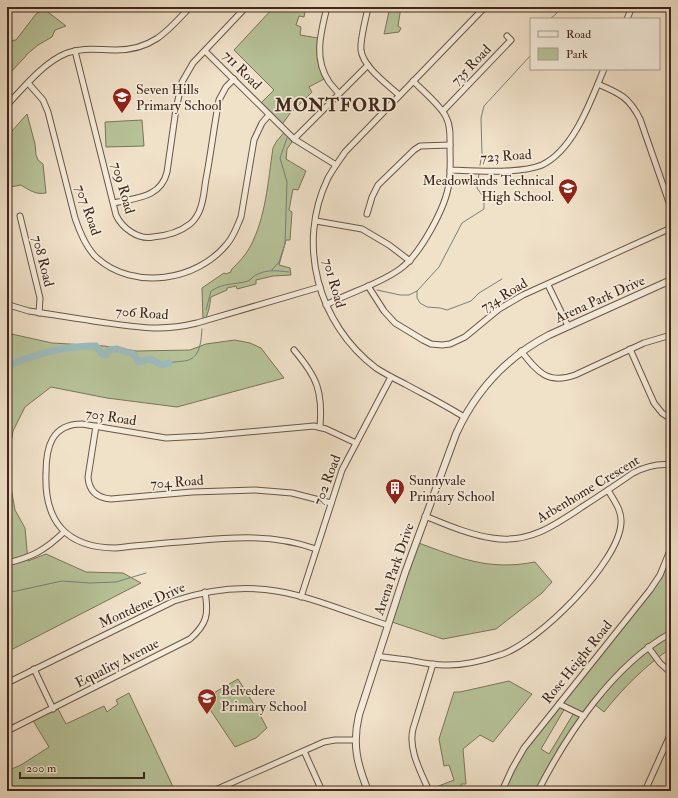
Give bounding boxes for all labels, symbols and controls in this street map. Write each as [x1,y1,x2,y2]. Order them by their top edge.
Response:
legend [530,18,660,70]
text: Road [566,27,591,42]
street label: 735 Road [447,41,495,89]
street label: 711 Road [219,47,265,93]
text: Park [566,47,588,62]
place label: Seven Hills Primary School [136,81,222,115]
school or university icon: Seven Hills Primary School [111,86,133,114]
district label: MONTFORD [274,94,397,117]
street label: 723 Road [480,146,532,166]
street label: 709 Road [108,160,138,216]
place label: Meadowlands Technical High School. [422,172,554,205]
school or university icon: Meadowlands Technical High School. [557,177,579,205]
street label: 707 Road [71,183,105,238]
street label: 708 Road [28,234,58,289]
street label: 701 Road [319,256,349,310]
street label: Arena Park Drive [552,272,648,327]
street label: 734 Road [478,274,531,316]
street label: 706 Road [115,303,169,323]
street label: 703 Road [84,405,138,429]
street label: Arbenhome Crescent [533,451,643,527]
street label: 702 Road [310,452,344,508]
street label: 704 Road [150,472,204,492]
place label: Sunnyvale Primary School [409,472,495,506]
building icon: Sunnyvale Primary School [384,477,406,505]
street label: Arena Park Drive [370,521,418,618]
street label: Montdene Drive [96,578,188,632]
street label: Rose Height Road [538,617,616,707]
street label: Equality Avenue [72,635,162,692]
place label: Belvedere Primary School [221,682,307,716]
school or university icon: Belvedere Primary School [196,687,218,715]
scale bar [20,754,144,780]
text: 200 m [26,761,57,776]

